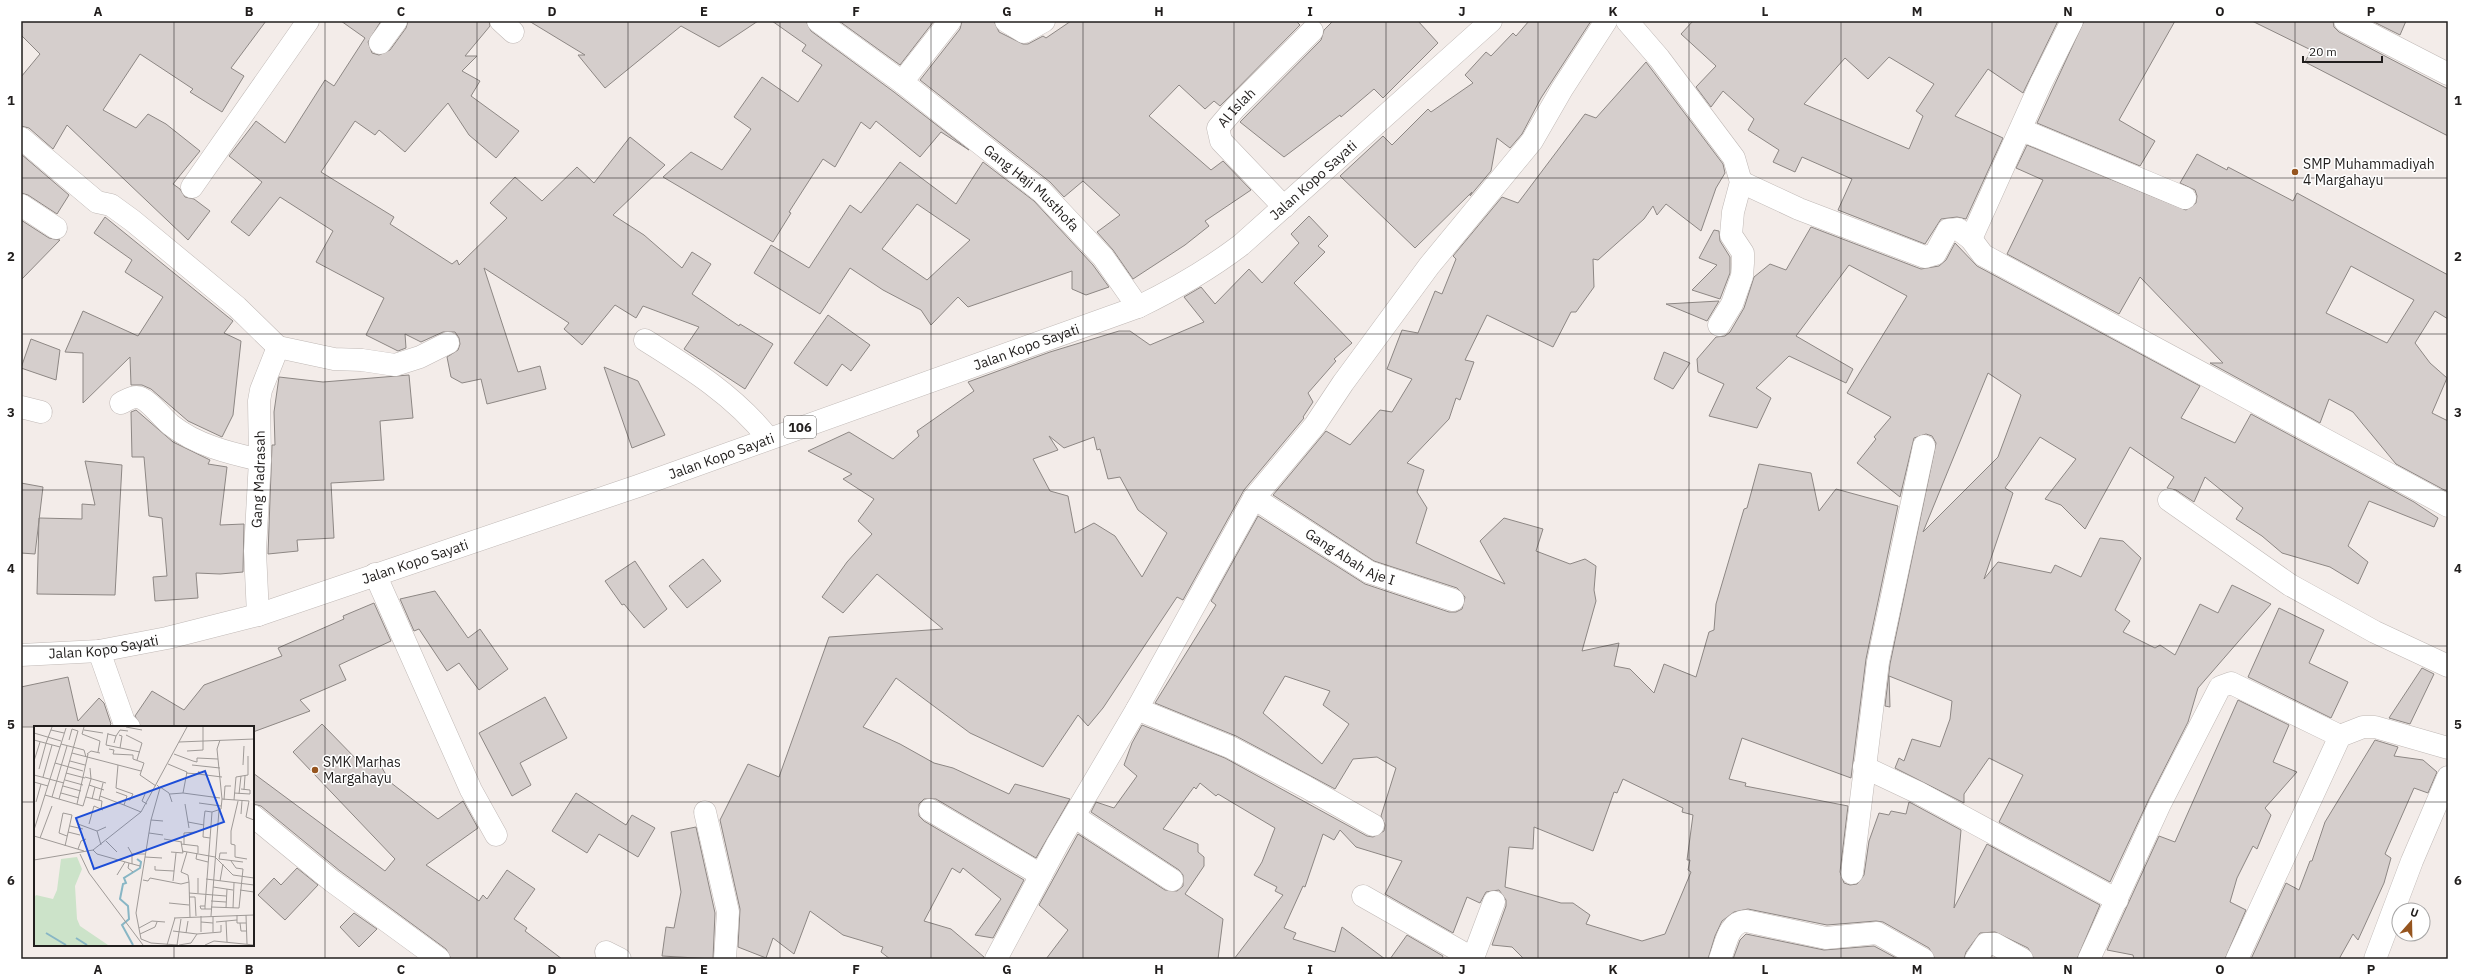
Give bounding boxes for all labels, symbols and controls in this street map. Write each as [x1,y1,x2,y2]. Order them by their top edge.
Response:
text: A [94,3,103,20]
text: B [245,3,254,20]
text: C [397,3,406,20]
text: D [547,3,557,20]
text: E [700,3,708,20]
text: F [852,3,860,20]
text: G [1002,3,1012,20]
text: H [1154,3,1164,20]
text: I [1307,3,1313,20]
text: J [1458,3,1466,20]
text: K [1608,3,1618,20]
text: L [1762,3,1769,20]
text: M [1912,3,1922,20]
text: N [2063,3,2073,20]
text: O [2215,3,2225,20]
text: P [2367,3,2376,20]
scale bar [2303,38,2382,64]
text: 20 m [2309,44,2337,59]
street label: Al Islah [1213,84,1259,131]
text: 1 [7,92,15,109]
text: 1 [2454,92,2462,109]
street label: Jalan Kopo Sayati [1266,136,1361,224]
street label: Gang Haji Musthofa [980,141,1083,235]
place label: SMP Muhammadiyah 4 Margahayu [2303,155,2435,189]
marker: SMP Muhammadiyah 4 Margahayu [2290,167,2300,177]
text: 2 [7,248,15,265]
text: 2 [2454,248,2462,265]
street label: Jalan Kopo Sayati [971,320,1082,374]
text: 3 [7,404,15,421]
text: 3 [2454,404,2462,421]
road number: 106 [784,416,816,438]
street label: Jalan Kopo Sayati [666,429,777,483]
street label: Gang Madrasah [247,430,269,528]
street label: Gang Abah Aje I [1302,524,1397,589]
street label: Jalan Kopo Sayati [360,535,470,588]
text: 4 [7,560,15,577]
text: 4 [2454,560,2462,577]
street label: Jalan Kopo Sayati [48,631,160,663]
text: 5 [7,716,15,733]
text: 5 [2454,716,2462,733]
inset map [34,726,254,946]
place label: SMK Marhas Margahayu [323,753,401,787]
marker: SMK Marhas Margahayu [310,765,320,775]
text: 6 [7,872,15,889]
text: 6 [2454,872,2462,889]
north arrow [2391,902,2431,942]
text: U [2408,905,2420,920]
text: A [94,961,103,978]
text: B [245,961,254,978]
text: C [397,961,406,978]
text: D [547,961,557,978]
text: E [700,961,708,978]
text: F [852,961,860,978]
text: G [1002,961,1012,978]
text: H [1154,961,1164,978]
text: I [1307,961,1313,978]
text: J [1458,961,1466,978]
text: K [1608,961,1618,978]
text: L [1762,961,1769,978]
text: M [1912,961,1922,978]
text: N [2063,961,2073,978]
text: O [2215,961,2225,978]
text: P [2367,961,2376,978]

